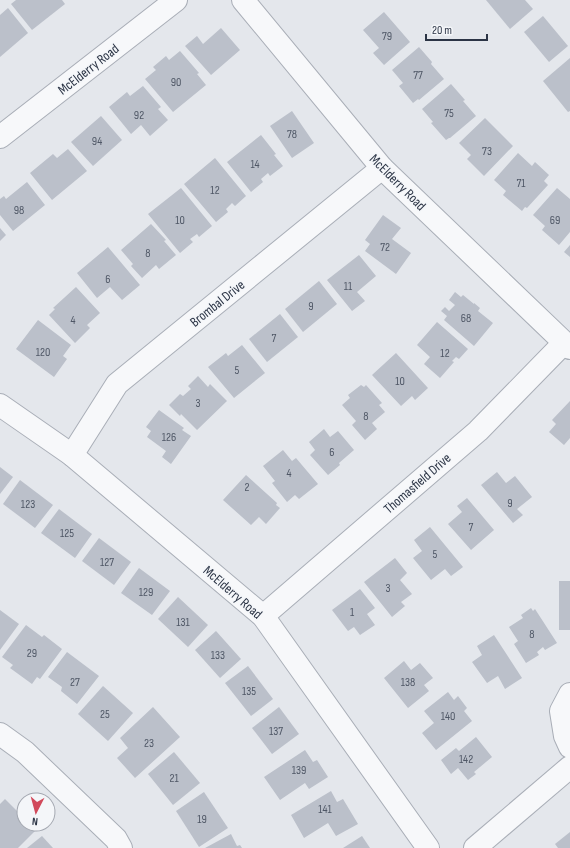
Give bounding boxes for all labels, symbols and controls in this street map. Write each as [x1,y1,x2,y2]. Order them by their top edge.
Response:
scale bar [426,16,487,42]
text: 20 m [432,23,452,38]
house number: 79 [382,29,392,44]
street label: McElderry Road [54,40,122,99]
house number: 77 [413,68,423,83]
house number: 90 [171,75,181,90]
house number: 75 [444,106,454,121]
house number: 92 [134,108,144,123]
house number: 78 [287,127,297,142]
house number: 94 [92,134,102,149]
house number: 73 [482,144,492,159]
street label: McElderry Road [366,151,430,214]
house number: 14 [250,157,260,172]
house number: 71 [516,176,526,191]
house number: 12 [210,183,220,198]
house number: 98 [14,203,24,218]
house number: 10 [175,213,185,228]
house number: 69 [550,213,560,228]
house number: 72 [380,240,390,255]
house number: 8 [145,246,151,261]
house number: 6 [105,272,111,287]
street label: Brombal Drive [187,276,248,331]
house number: 11 [344,279,353,294]
house number: 9 [308,299,314,314]
house number: 68 [461,311,471,326]
house number: 4 [70,313,76,328]
house number: 7 [272,331,277,346]
house number: 120 [36,345,50,360]
house number: 12 [440,346,450,361]
house number: 5 [235,363,240,378]
house number: 10 [395,374,405,389]
house number: 3 [195,396,201,411]
house number: 8 [363,409,369,424]
house number: 126 [162,430,176,445]
house number: 6 [329,445,335,460]
street label: Thomasfield Drive [380,450,454,517]
house number: 4 [286,466,292,481]
house number: 2 [245,480,250,495]
house number: 9 [507,496,513,511]
house number: 123 [21,497,35,512]
house number: 7 [469,520,474,535]
house number: 125 [60,526,74,541]
house number: 5 [433,547,438,562]
house number: 127 [100,555,114,570]
street label: McElderry Road [200,562,266,623]
house number: 3 [385,581,391,596]
house number: 129 [139,585,153,600]
house number: 1 [350,605,355,620]
house number: 131 [176,615,191,630]
house number: 8 [529,627,535,642]
house number: 29 [27,646,37,661]
house number: 133 [211,648,225,663]
house number: 27 [70,675,80,690]
house number: 138 [401,675,415,690]
house number: 135 [242,684,256,699]
house number: 25 [100,707,110,722]
house number: 140 [441,709,455,724]
house number: 137 [269,724,283,739]
house number: 23 [144,736,154,751]
house number: 142 [459,752,473,767]
house number: 139 [292,763,306,778]
house number: 21 [169,771,179,786]
north arrow [16,792,56,832]
house number: 141 [318,802,333,817]
house number: 19 [197,812,207,827]
text: N [31,815,39,828]

